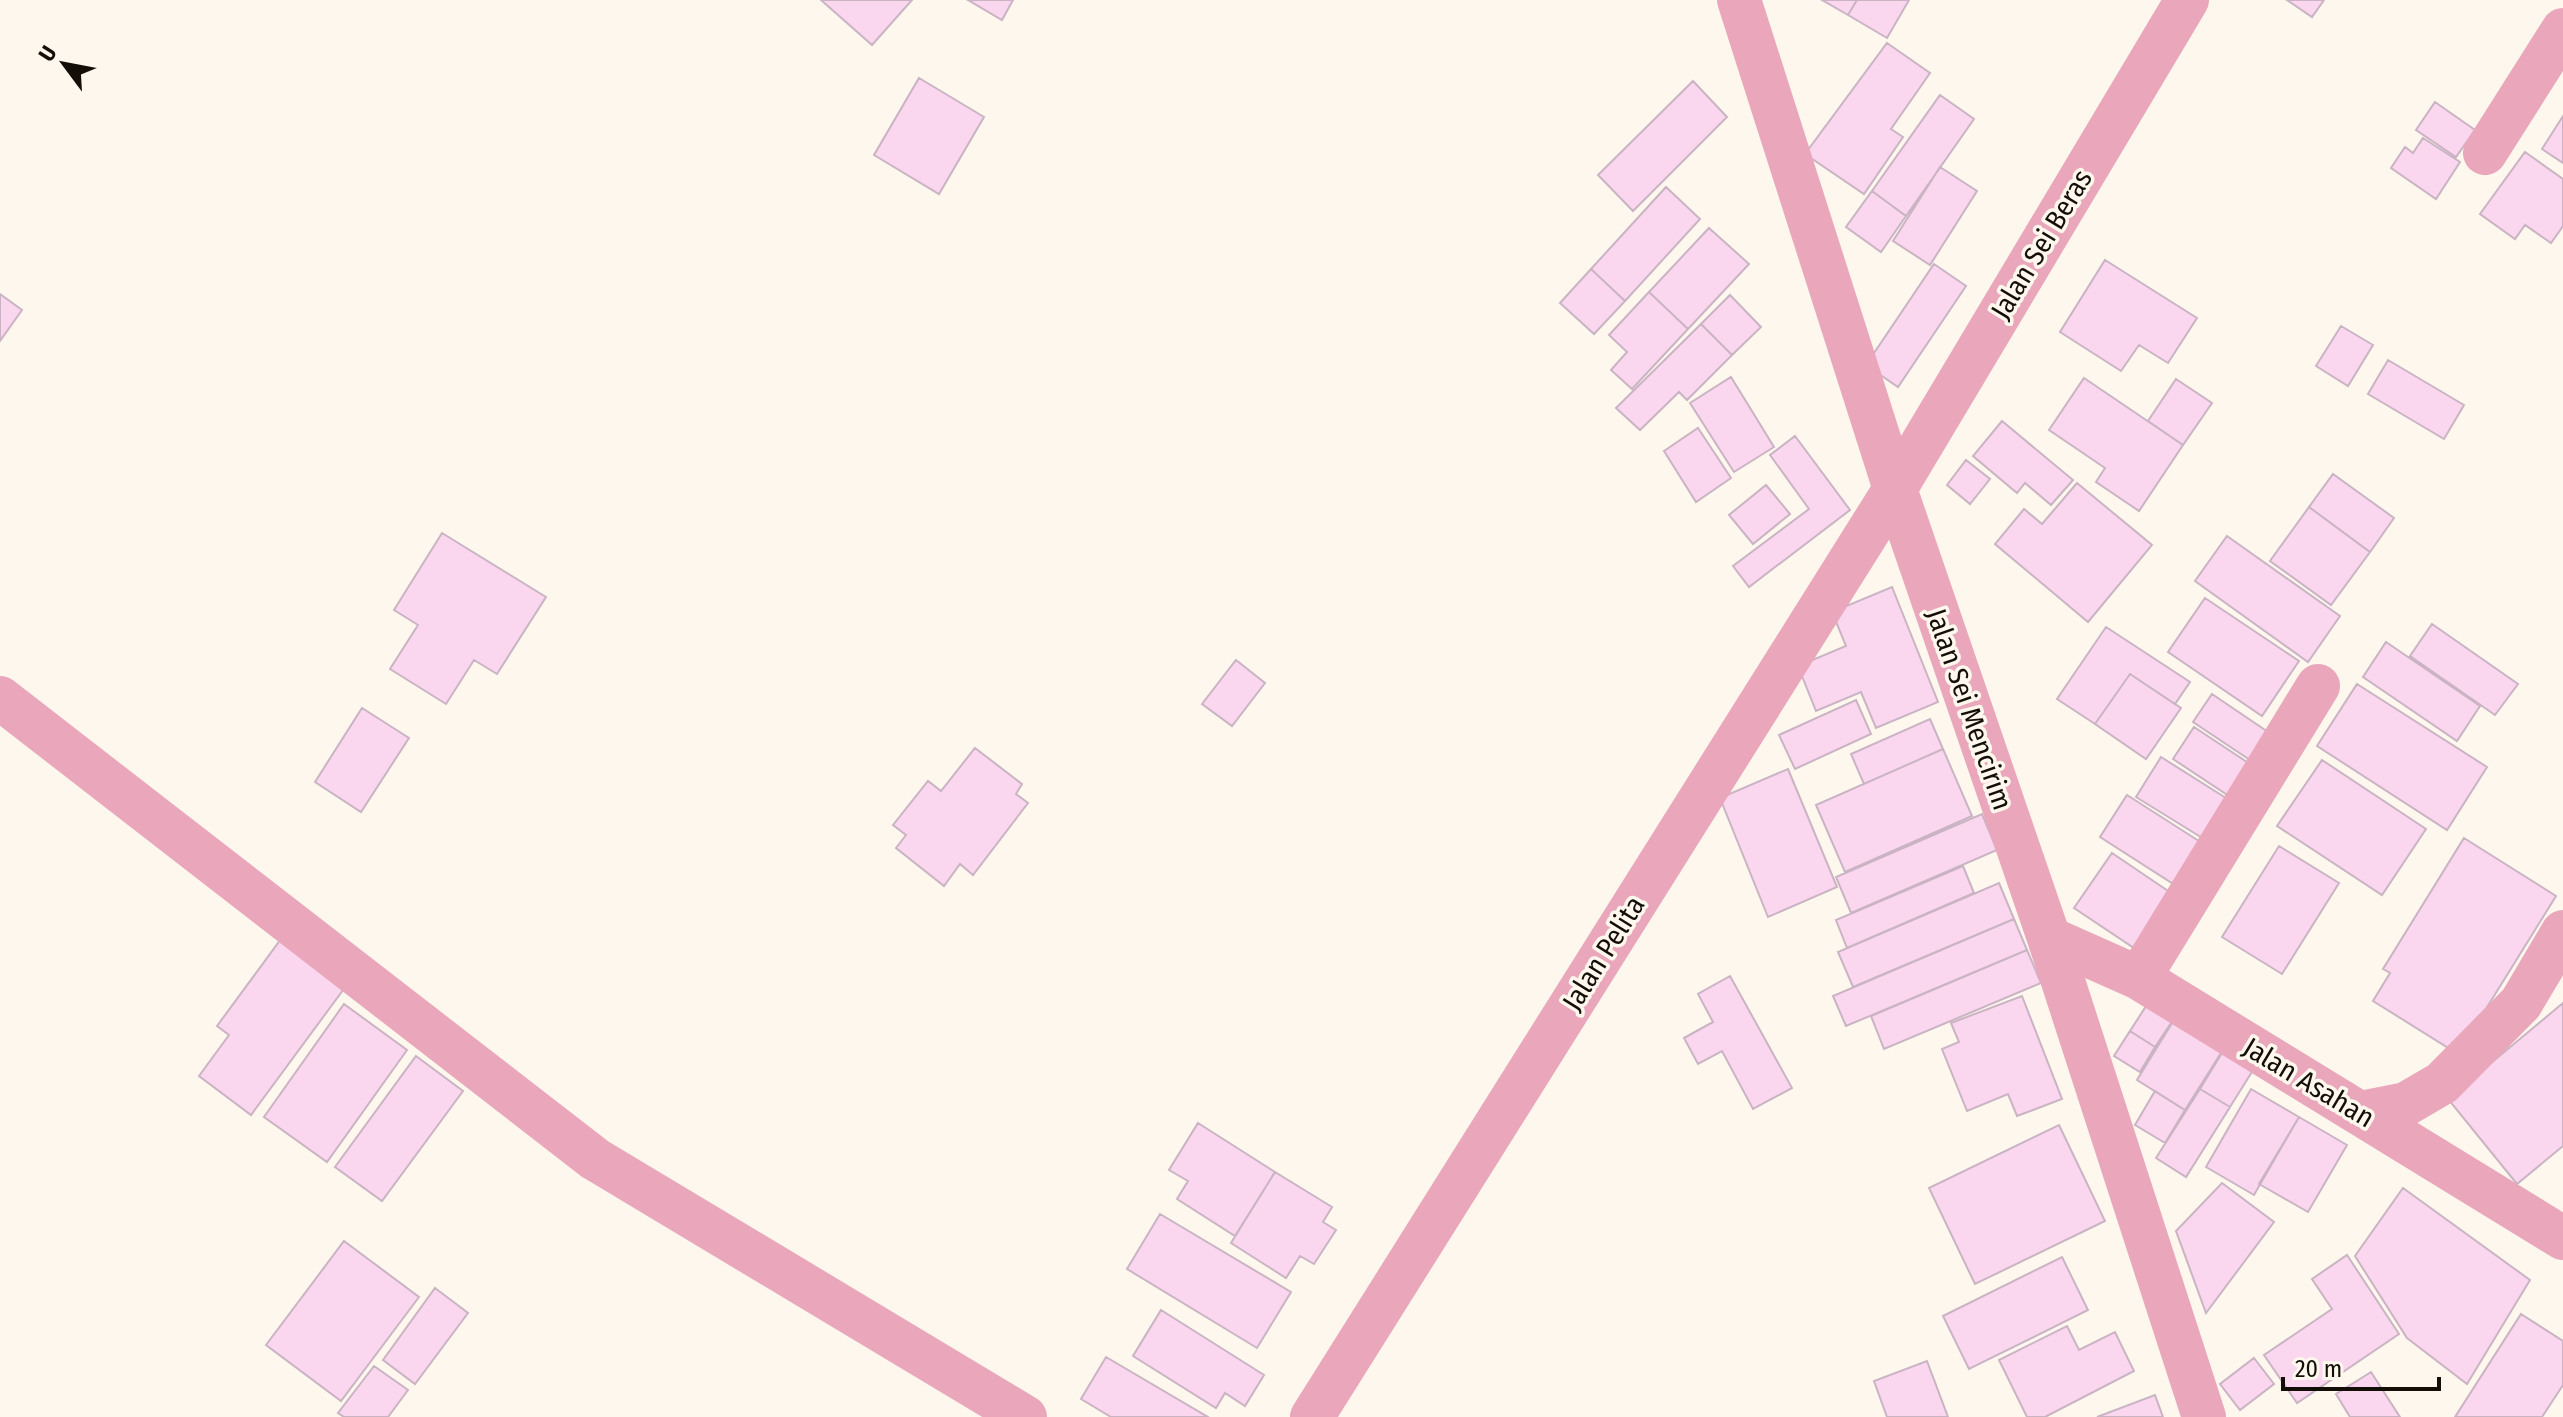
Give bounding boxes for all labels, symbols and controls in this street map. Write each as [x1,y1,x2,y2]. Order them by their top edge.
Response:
north arrow [24,24,104,104]
text: U [33,41,62,66]
street label: Jalan Sei Beras [1984,164,2099,325]
street label: Jalan Sei Mencirim [1920,604,2019,814]
street label: Jalan Pelita [1555,890,1651,1016]
street label: Jalan Asahan [2237,1030,2380,1134]
scale bar [2283,1341,2439,1391]
text: 20 m [2295,1355,2342,1383]

